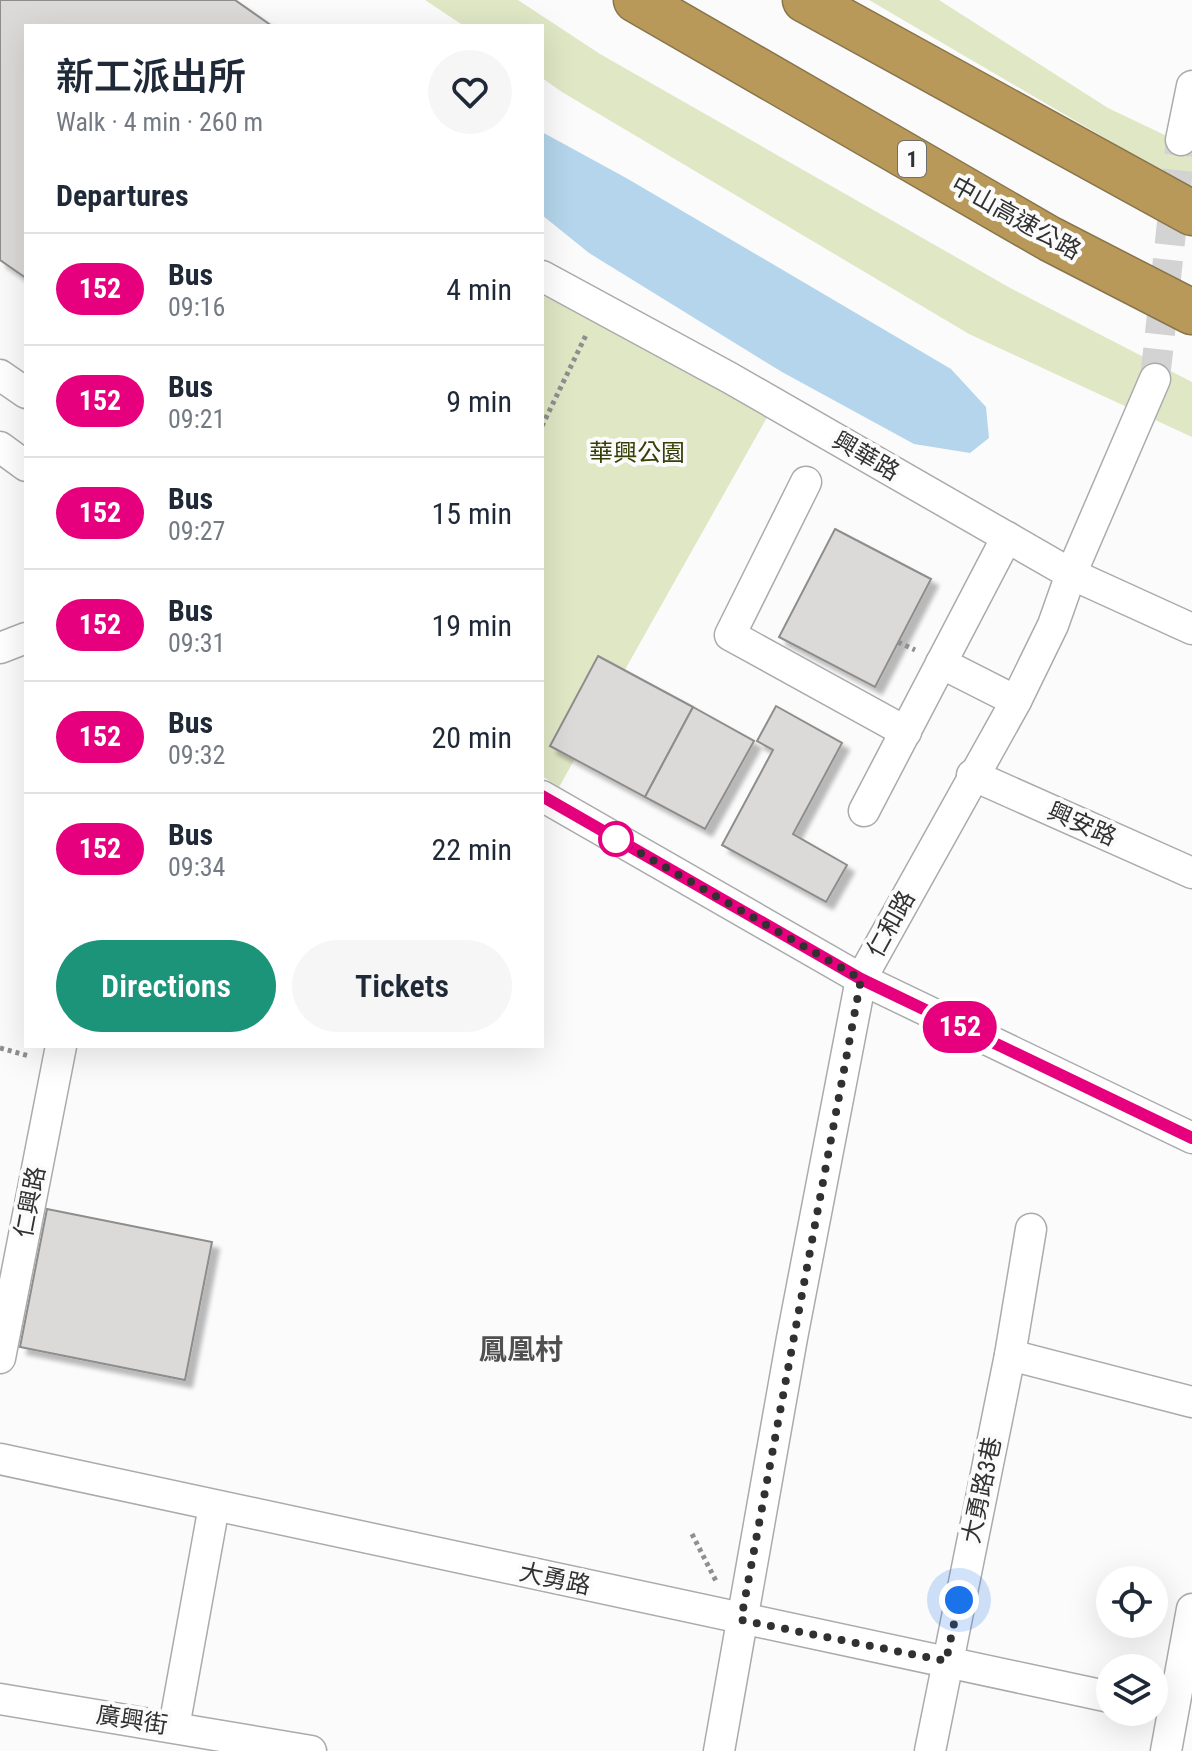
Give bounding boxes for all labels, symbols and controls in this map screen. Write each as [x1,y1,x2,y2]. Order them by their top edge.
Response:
button: heart [428,50,512,134]
text: 新工派出所 [56,55,246,99]
text: Walk · 4 min · 260 m [56,107,263,137]
road number: 1 [898,141,926,177]
street label: 中山高速公路 [946,171,1086,265]
text: Departures [56,178,189,213]
text: Bus [168,257,213,292]
text: 152 [79,272,121,305]
text: 4 min [446,272,512,307]
text: 09:16 [168,292,225,322]
text: Bus [168,369,213,404]
text: 152 [79,384,121,417]
text: 9 min [446,384,512,419]
text: 09:21 [168,404,225,434]
street label: 興華路 [828,426,904,486]
park label: 華興公園 [589,439,685,467]
text: Bus [168,481,213,516]
text: 152 [79,496,121,529]
text: 15 min [431,496,512,531]
text: 09:27 [168,516,225,546]
text: Bus [168,593,213,628]
text: 152 [79,608,121,641]
text: 19 min [431,608,512,643]
text: 09:31 [168,628,225,658]
text: Bus [168,705,213,740]
text: 152 [79,720,121,753]
text: 20 min [431,720,512,755]
text: 09:32 [168,740,225,770]
street label: 興安路 [1043,797,1121,851]
text: Bus [168,817,213,852]
unlabelled marker [599,822,633,856]
text: 152 [79,832,121,865]
text: 22 min [431,832,512,867]
text: 09:34 [168,852,225,882]
street label: 仁和路 [861,886,921,962]
button: Directions [56,940,276,1032]
button: Tickets [292,940,512,1032]
line badge: 152 [914,1001,1006,1053]
text: 152 [939,1010,981,1043]
street label: 仁興路 [9,1164,51,1240]
district label: 鳳凰村 [479,1333,563,1366]
street label: 大勇路3巷 [957,1434,1007,1546]
street label: 大勇路 [517,1558,593,1600]
map controls [1096,1566,1168,1726]
button: locate [1096,1566,1168,1638]
your location [939,1580,979,1620]
button: layers [1096,1654,1168,1726]
street label: 廣興街 [94,1701,170,1739]

